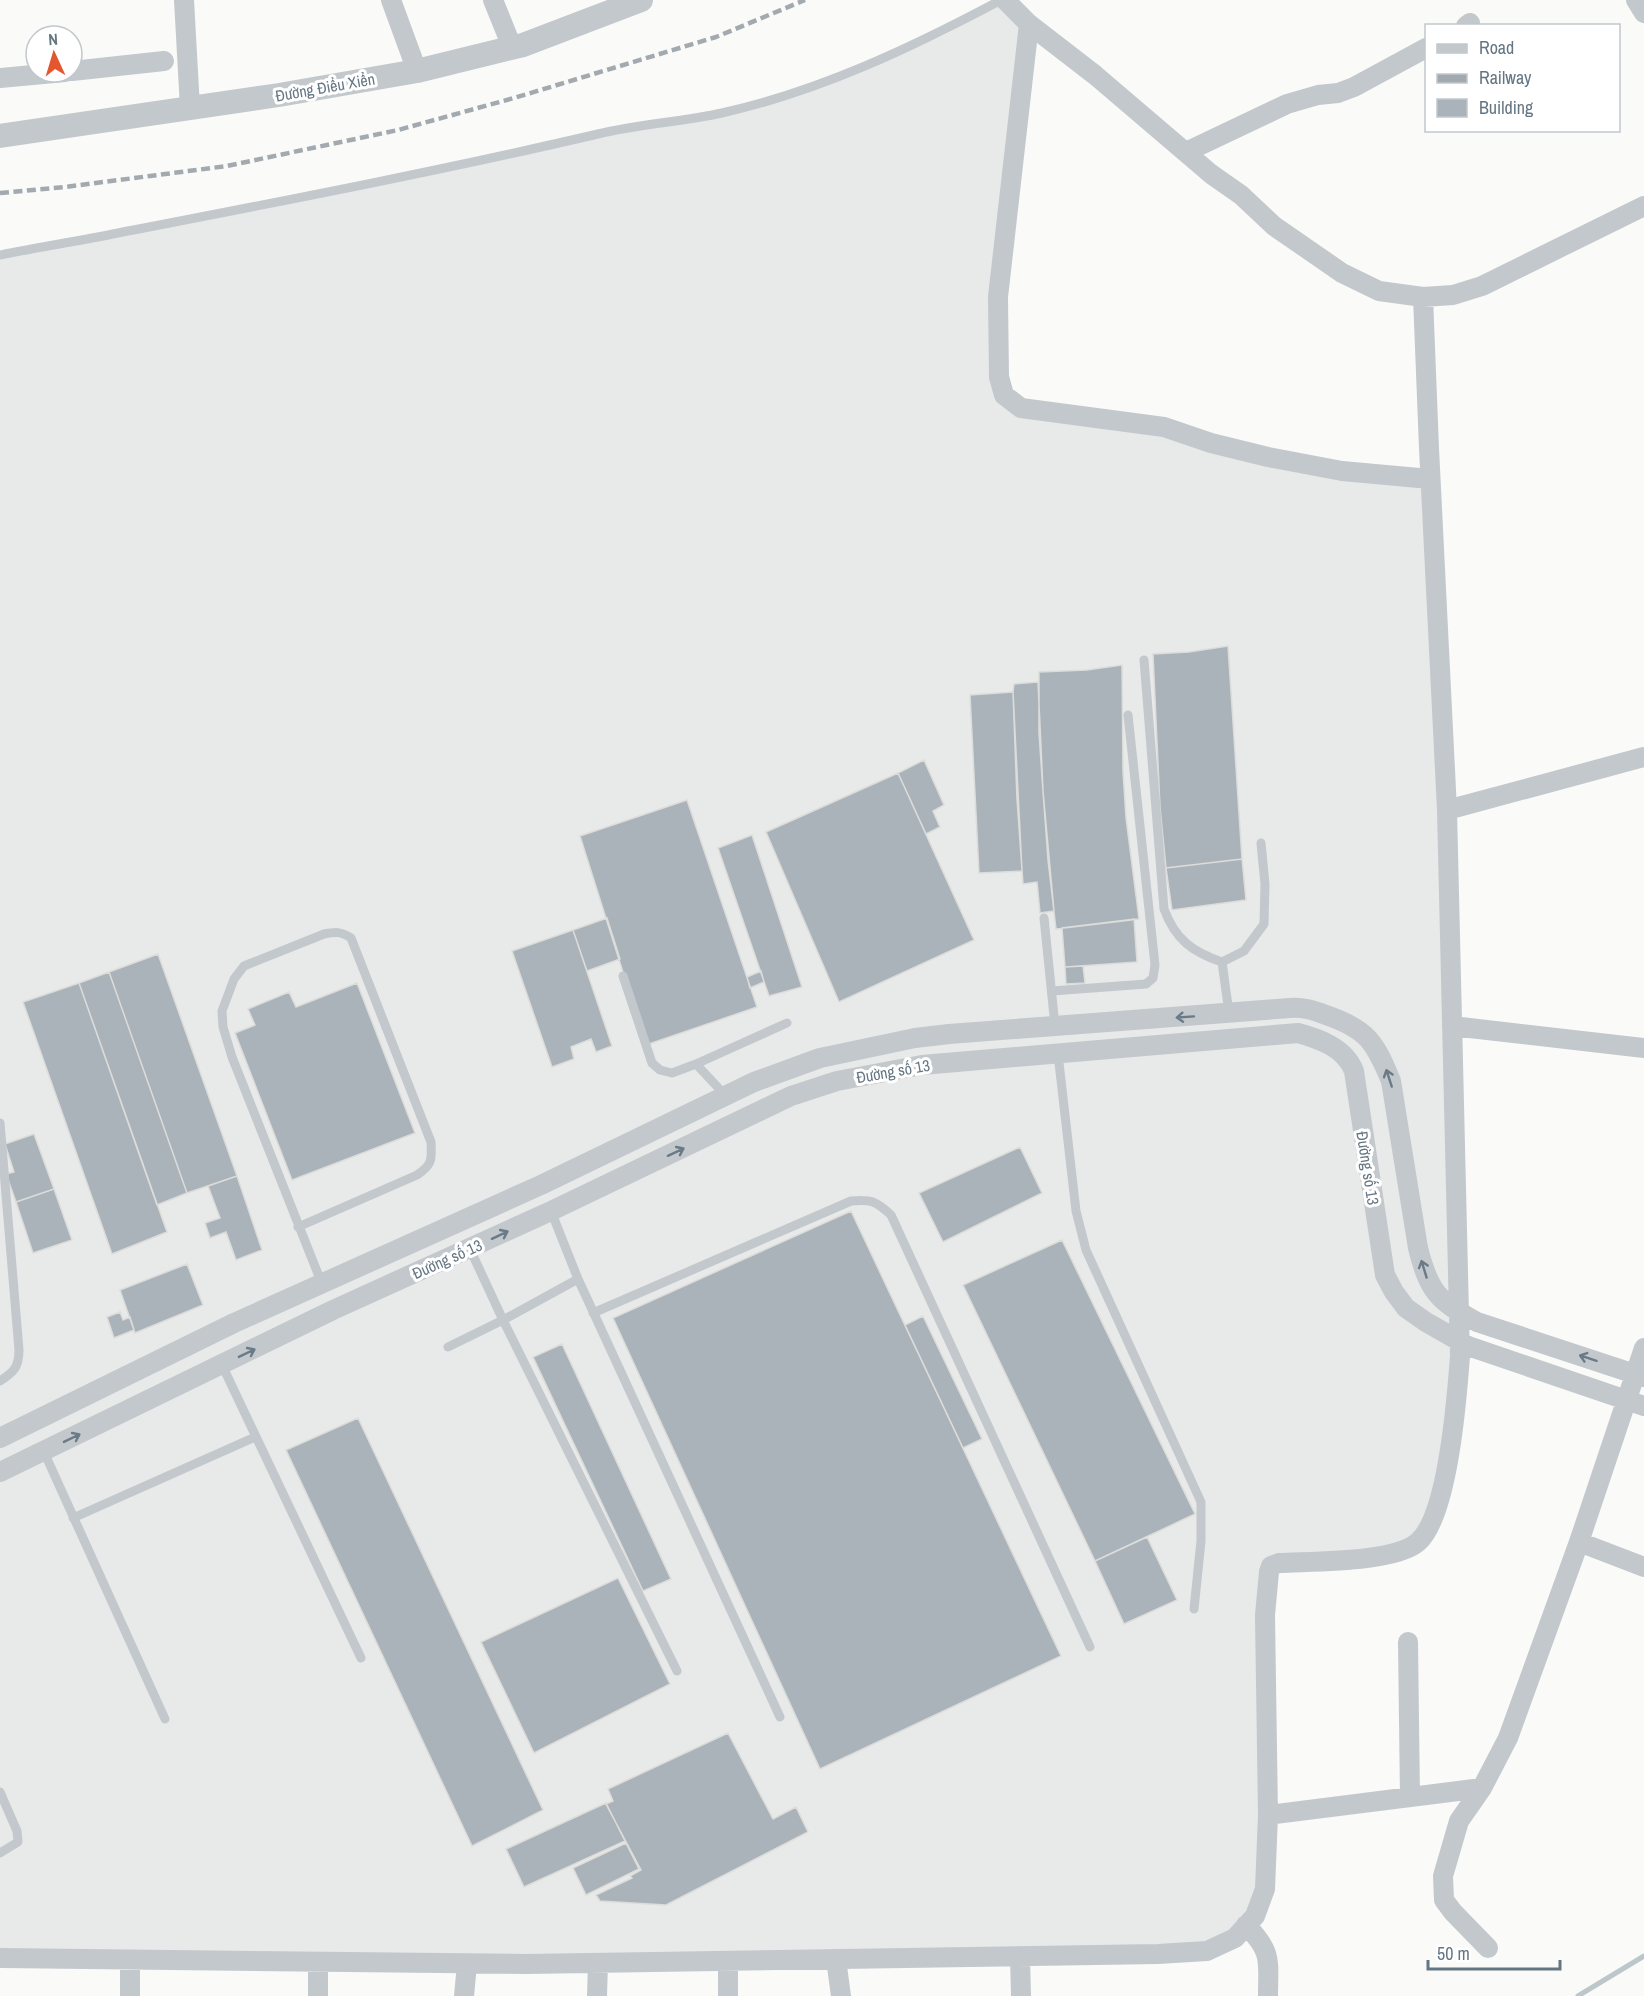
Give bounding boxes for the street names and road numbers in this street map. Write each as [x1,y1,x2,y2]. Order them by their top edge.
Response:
street label: Đường Điểu Xiển [274,67,376,107]
street label: Đường số 13 [854,1054,932,1088]
street label: Đường số 13 [1351,1130,1385,1206]
street label: Đường số 13 [409,1234,485,1284]

